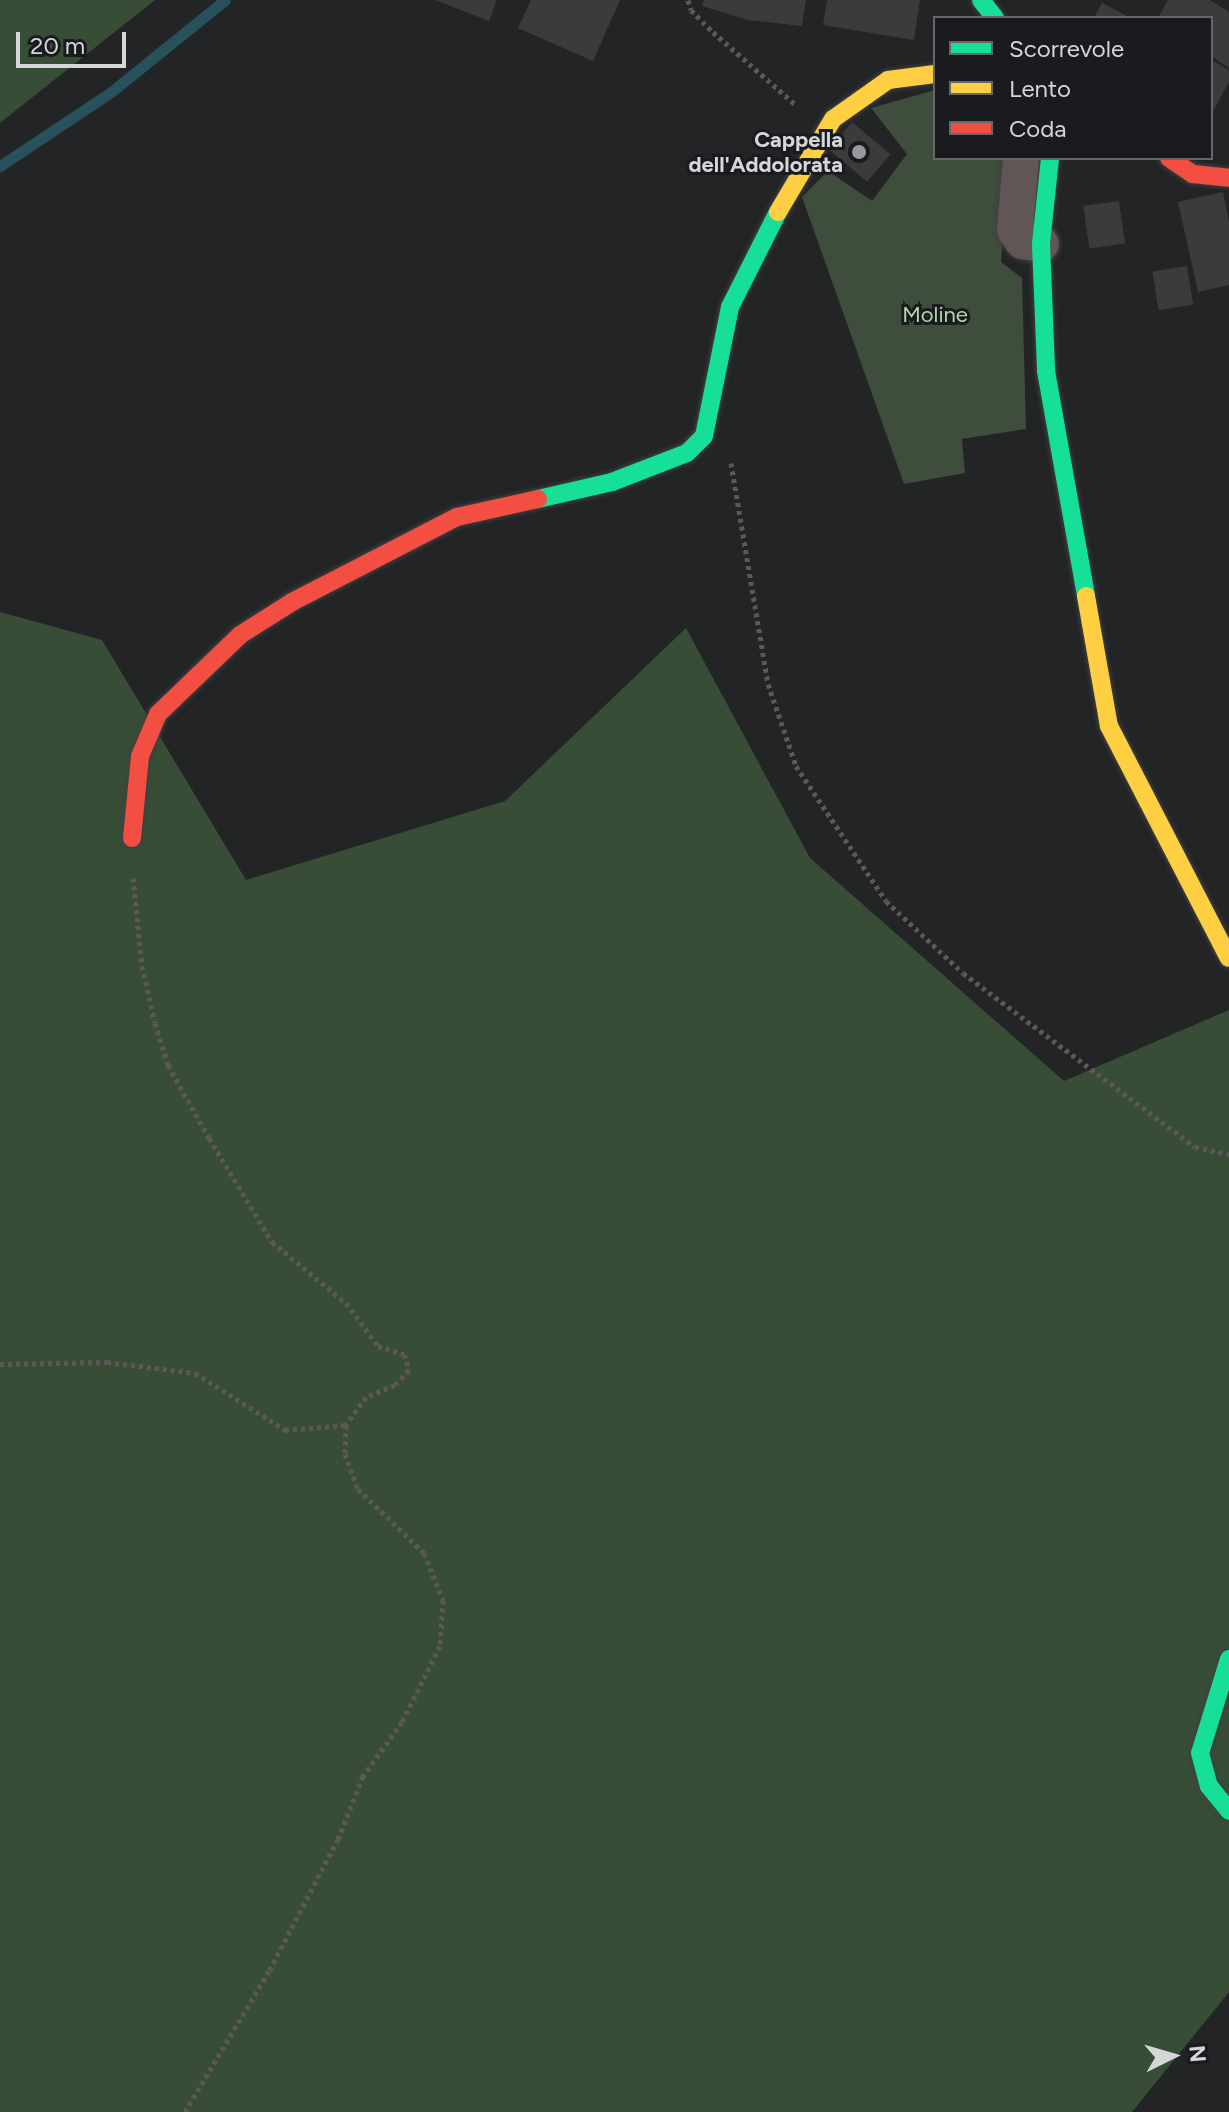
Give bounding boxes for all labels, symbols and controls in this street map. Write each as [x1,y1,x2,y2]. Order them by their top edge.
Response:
scale bar [20,16,130,66]
legend [933,16,1213,160]
text: 20 m [30,31,85,60]
text: Scorrevole [1009,34,1124,63]
text: Lento [1009,74,1071,103]
text: Coda [1009,114,1067,143]
place label: Cappella dell'Addolorata [688,126,843,178]
marker: Cappella dell'Addolorata [850,143,868,161]
park label: Moline [902,302,968,328]
north arrow [1133,2016,1213,2096]
text: N [1183,2044,1212,2064]

